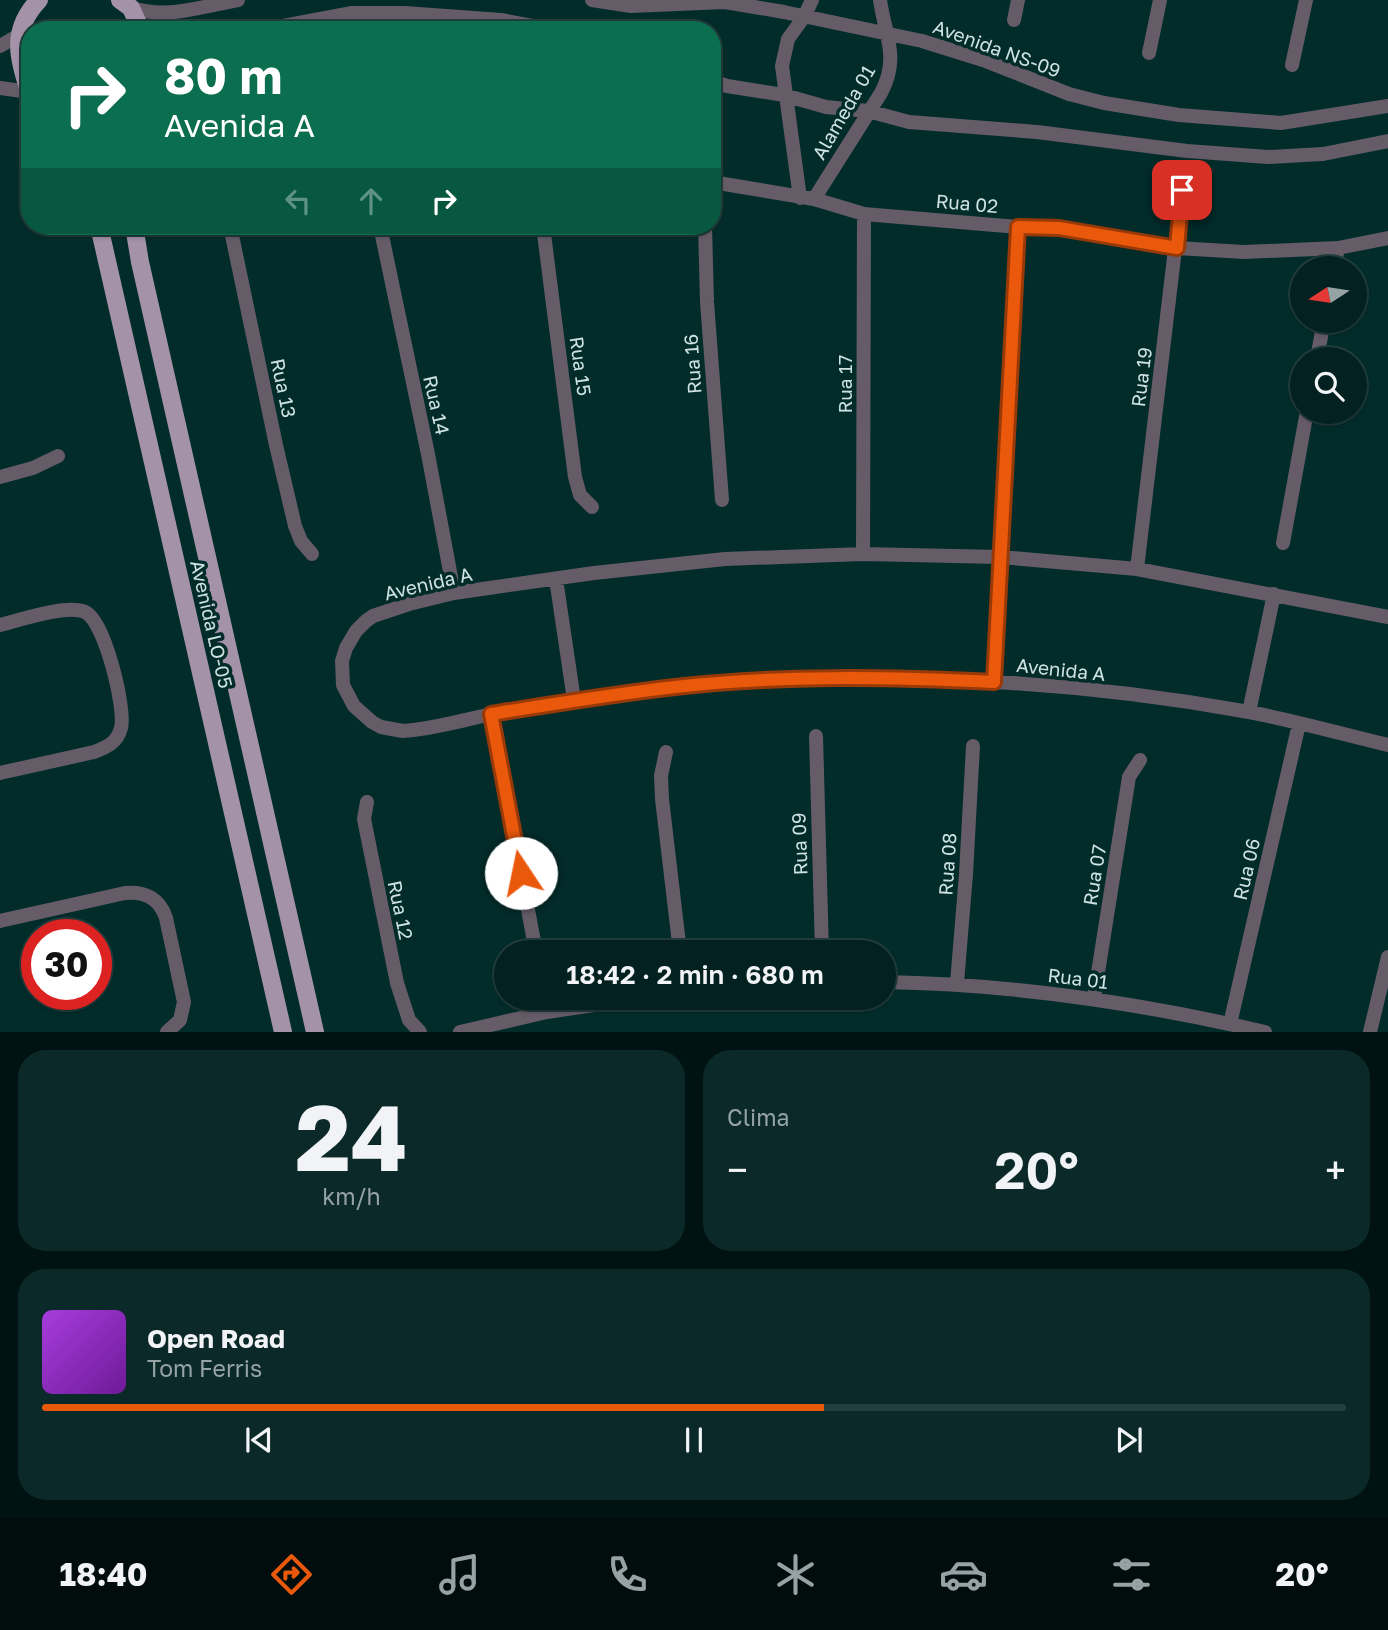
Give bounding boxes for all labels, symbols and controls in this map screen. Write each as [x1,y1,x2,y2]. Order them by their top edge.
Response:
street label: Avenida NS-09 [930,14,1064,82]
text: 80 m [164,46,282,105]
icon: right [49,49,140,140]
street label: Alameda 01 [807,61,879,163]
text: Avenida A [164,106,315,144]
pin [1152,160,1212,220]
icon: arrive [1163,171,1201,209]
icon: left [279,182,317,220]
icon: ahead [352,182,390,220]
icon: right [425,182,463,220]
street label: Rua 02 [935,189,999,217]
north arrow [1290,256,1367,332]
map controls [1290,256,1367,424]
street label: Rua 16 [678,333,706,395]
street label: Rua 15 [565,335,597,397]
street label: Rua 19 [1126,346,1156,408]
button: search [1290,347,1367,424]
street label: Rua 17 [833,355,856,413]
street label: Rua 13 [267,356,301,420]
street label: Rua 14 [419,373,455,437]
street label: Avenida LO-05 [186,558,238,690]
street label: Avenida A [382,562,474,604]
street label: Avenida A [1015,653,1107,685]
street label: Rua 09 [786,812,812,876]
street label: Rua 08 [933,832,961,896]
position arrow [484,836,558,910]
street label: Rua 06 [1228,836,1264,902]
street label: Rua 07 [1078,843,1110,907]
street label: Rua 12 [384,878,418,942]
speed limit sign: 30 [21,919,112,1010]
text: 18:42 · 2 min · 680 m [566,959,824,990]
street label: Rua 01 [1047,963,1109,993]
text: 24 [295,1082,408,1191]
text: Clima [727,1103,790,1131]
text: 20° [994,1138,1079,1200]
text: − [727,1147,748,1192]
text: + [1325,1147,1346,1192]
text: km/h [322,1182,381,1210]
text: Open Road [147,1323,285,1354]
text: Tom Ferris [147,1354,262,1382]
icon: previous [240,1421,278,1459]
icon: pause [675,1421,713,1459]
icon: next [1110,1421,1148,1459]
icon: directions [267,1550,316,1599]
icon: music [435,1550,484,1599]
icon: phone [603,1550,652,1599]
icon: climate [771,1550,820,1599]
icon: car [939,1550,988,1599]
icon: filters [1107,1550,1156,1599]
text: 18:40 [60,1555,148,1593]
text: 20° [1276,1555,1328,1593]

